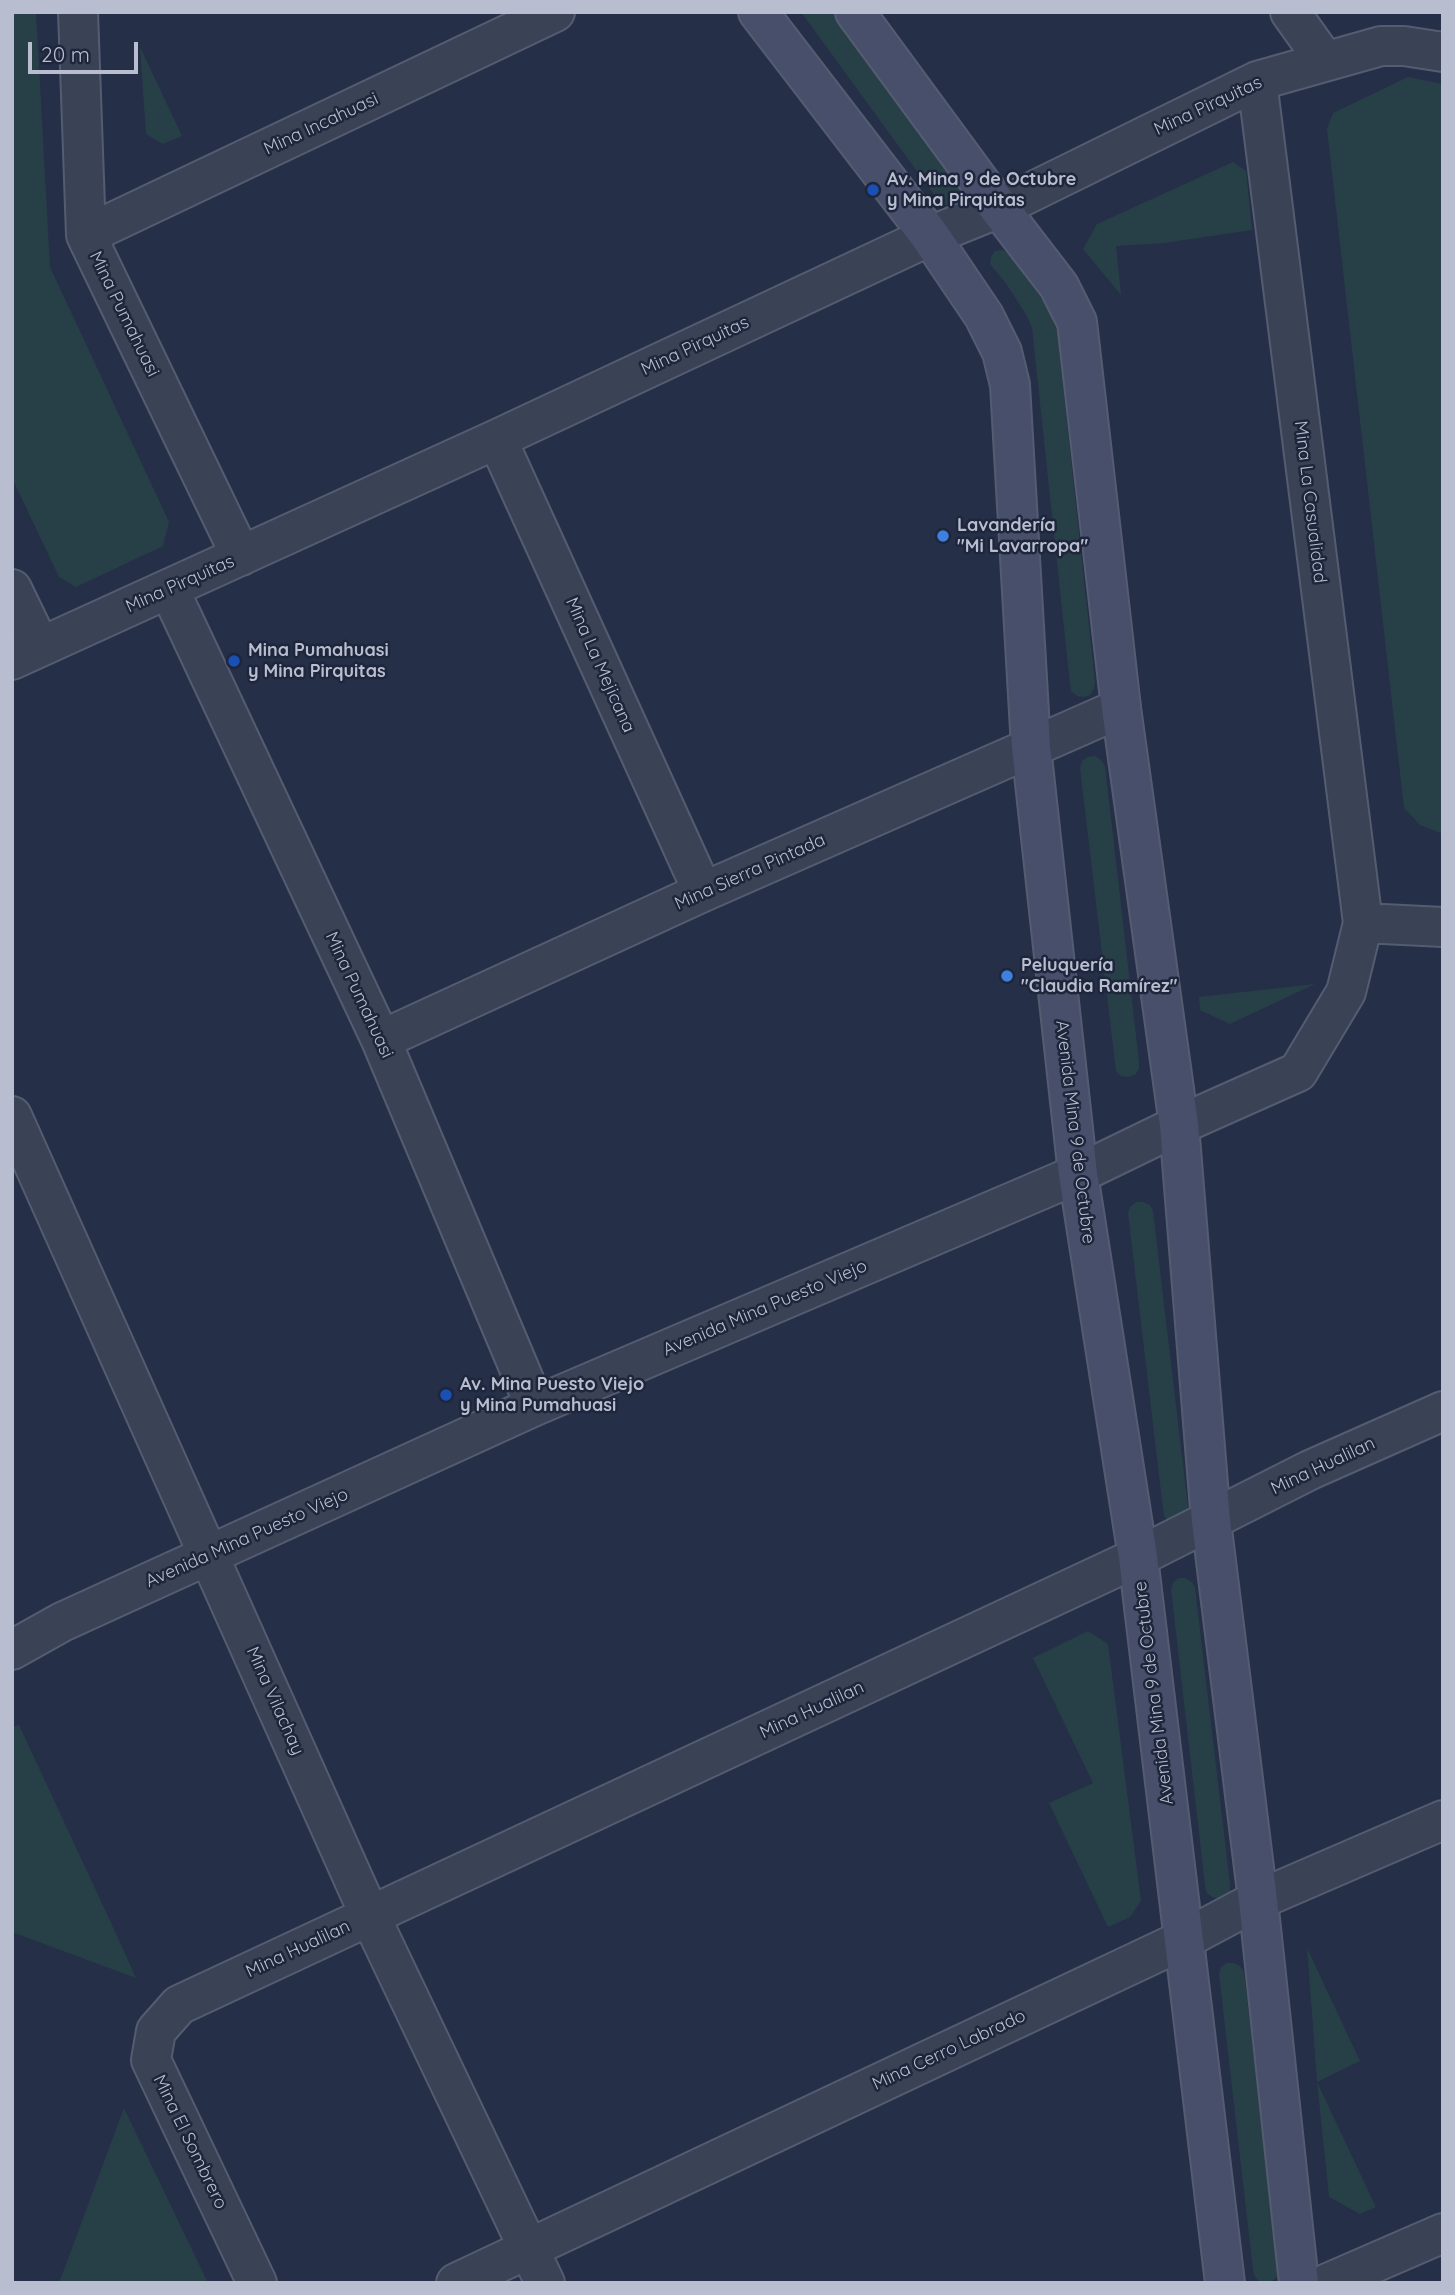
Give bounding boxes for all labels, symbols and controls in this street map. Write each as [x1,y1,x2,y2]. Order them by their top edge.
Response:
scale bar [32,28,142,72]
text: 20 m [41,41,90,67]
street label: Mina Pirquitas [1151,72,1265,140]
street label: Mina Incahuasi [260,88,382,160]
place label: Av. Mina 9 de Octubre y Mina Pirquitas [887,169,1076,212]
marker: Av. Mina 9 de Octubre y Mina Pirquitas [865,182,881,198]
street label: Mina Pumahuasi [84,248,164,380]
street label: Mina Pirquitas [638,312,752,380]
street label: Mina La Casualidad [1289,420,1331,584]
place label: Lavandería "Mi Lavarropa" [957,515,1088,558]
marker: Lavandería "Mi Lavarropa" [935,528,951,544]
street label: Mina Pirquitas [122,550,238,618]
street label: Mina La Mejicana [561,594,639,736]
place label: Mina Pumahuasi y Mina Pirquitas [248,640,389,682]
marker: Mina Pumahuasi y Mina Pirquitas [226,653,242,669]
street label: Mina Sierra Pintada [671,829,829,915]
street label: Mina Pumahuasi [320,928,398,1062]
place label: Peluquería "Claudia Ramírez" [1021,955,1178,998]
marker: Peluquería "Claudia Ramírez" [999,968,1015,984]
street label: Avenida Mina 9 de Octubre [1051,1019,1099,1245]
street label: Avenida Mina Puesto Viejo [660,1255,870,1361]
place label: Av. Mina Puesto Viejo y Mina Pumahuasi [460,1374,644,1416]
marker: Av. Mina Puesto Viejo y Mina Pumahuasi [438,1387,454,1403]
street label: Mina Hualilan [1267,1432,1379,1500]
street label: Avenida Mina Puesto Viejo [142,1483,352,1593]
street label: Avenida Mina 9 de Octubre [1130,1580,1178,1806]
street label: Mina Vilachay [241,1643,309,1759]
street label: Mina Hualilan [756,1676,868,1744]
street label: Mina Hualilan [242,1915,354,1983]
street label: Mina Cerro Labrado [869,2005,1029,2095]
street label: Mina El Sombrero [148,2071,232,2213]

